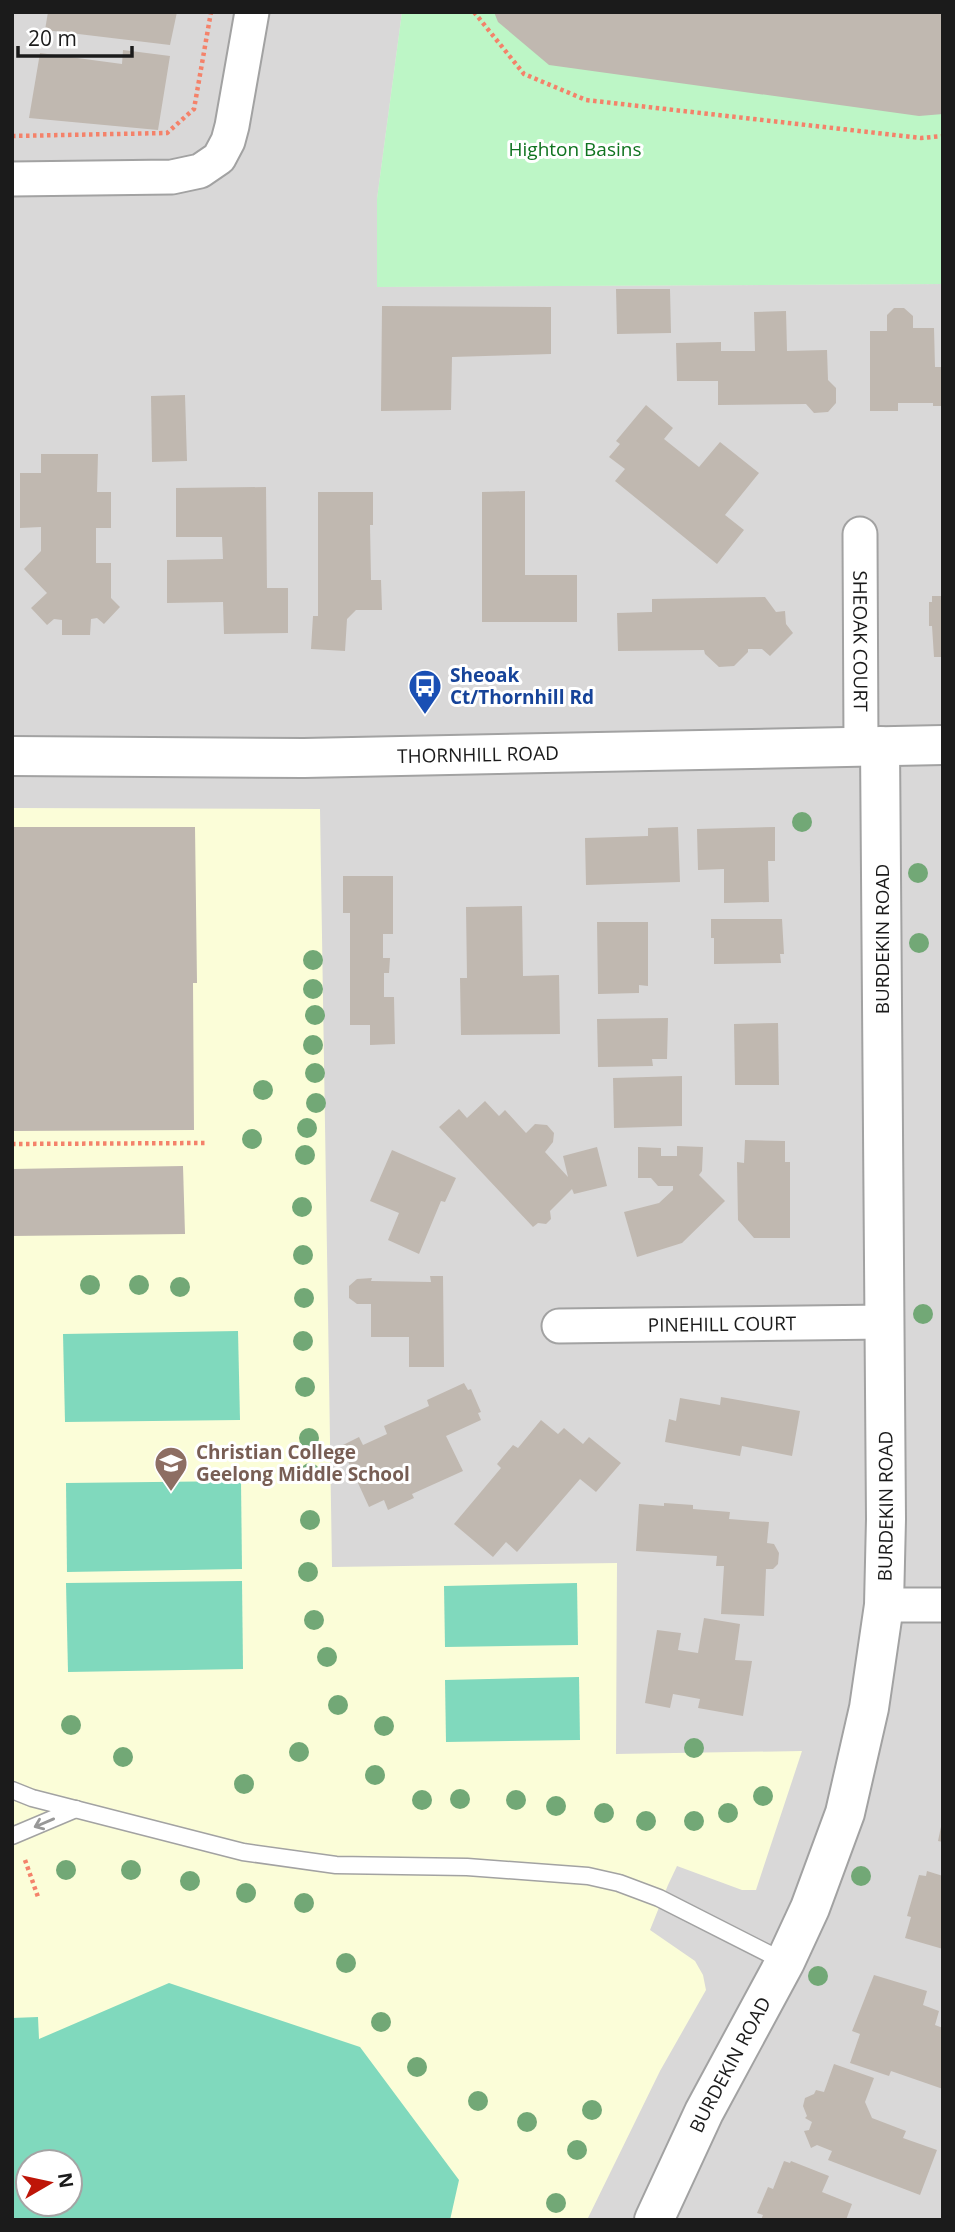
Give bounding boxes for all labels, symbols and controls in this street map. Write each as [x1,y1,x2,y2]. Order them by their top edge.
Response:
scale bar [18,14,131,58]
text: 20 m [28,24,77,52]
park label: Highton Basins [509,136,641,162]
street label: SHEOAK COURT [847,570,874,712]
place label: Sheoak Ct/Thornhill Rd [450,662,594,710]
bus stop icon: Sheoak Ct/Thornhill Rd [406,667,444,716]
street label: THORNHILL ROAD [397,740,559,769]
street label: BURDEKIN ROAD [869,864,895,1014]
street label: PINEHILL COURT [648,1310,797,1338]
street label: BURDEKIN ROAD [872,1431,899,1582]
place label: Christian College Geelong Middle School [196,1439,410,1487]
school or university icon: Christian College Geelong Middle School [152,1444,190,1493]
one-way arrow [34,1817,56,1830]
street label: BURDEKIN ROAD [683,1992,777,2137]
north arrow [14,2148,84,2218]
text: N [52,2171,80,2190]

